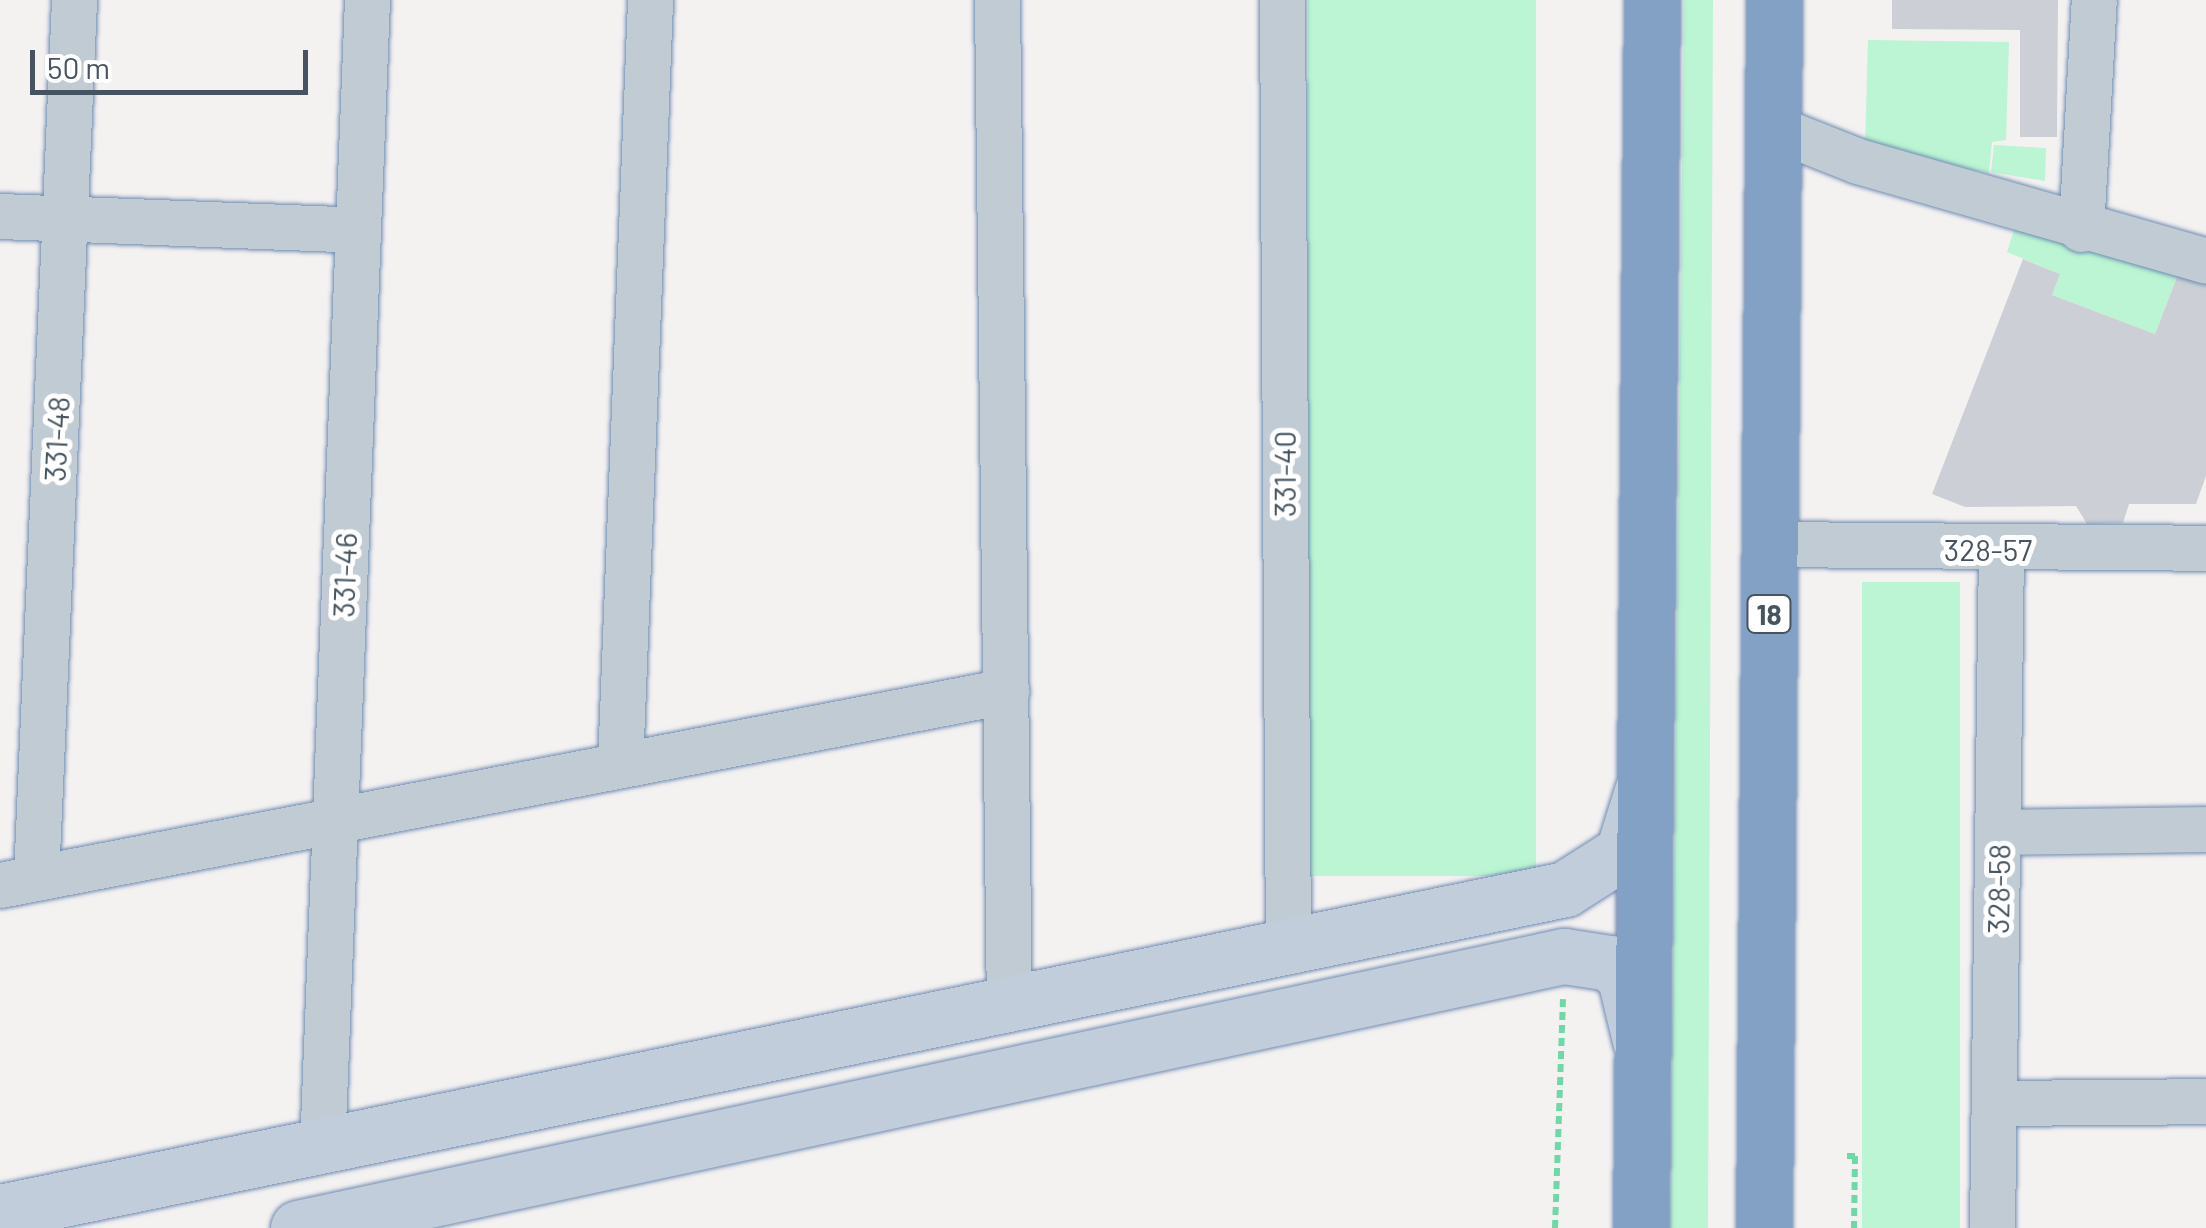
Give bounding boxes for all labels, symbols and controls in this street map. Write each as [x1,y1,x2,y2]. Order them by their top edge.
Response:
scale bar [35,30,312,92]
text: 50 m [47,49,110,85]
street label: 331-48 [36,396,76,482]
street label: 331-40 [1266,431,1302,517]
street label: 328-57 [1944,531,2032,567]
street label: 331-46 [325,532,363,618]
road number: 18 [1744,591,1794,637]
street label: 328-58 [1979,844,2017,934]

